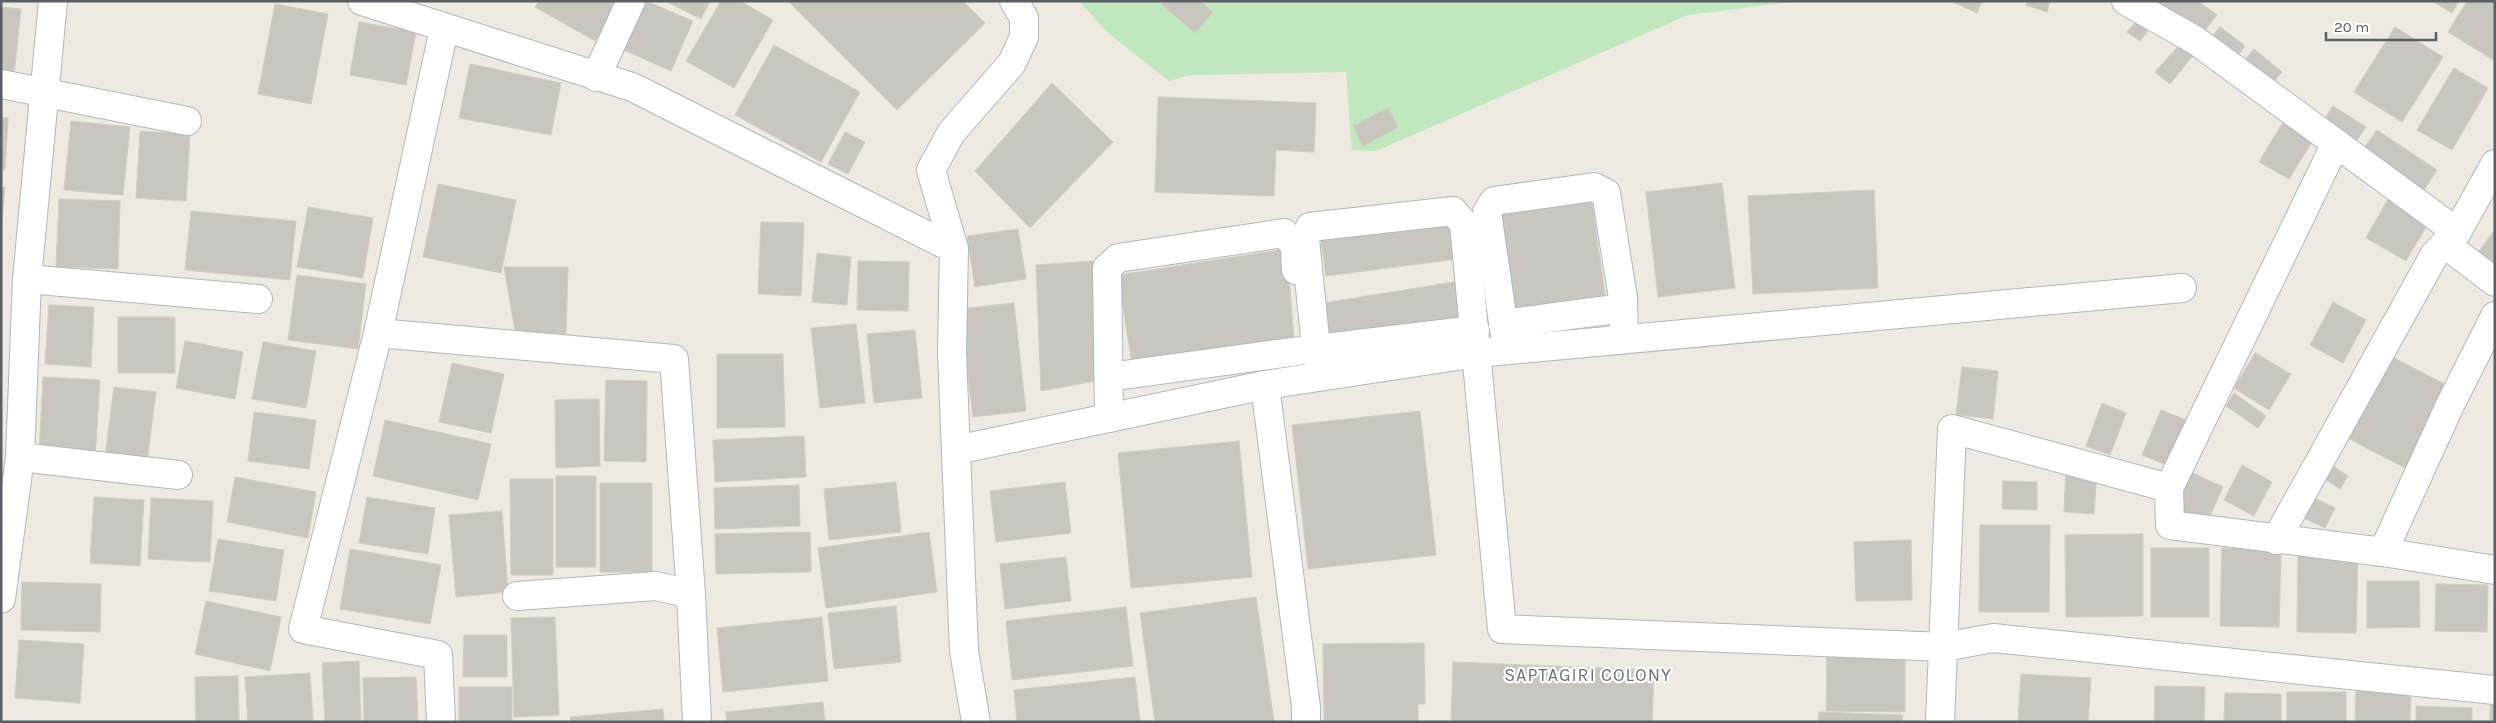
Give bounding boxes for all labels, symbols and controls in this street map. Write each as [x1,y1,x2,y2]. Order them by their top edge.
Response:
scale bar [2326,10,2436,42]
text: 20 m [2334,18,2369,36]
district label: SAPTAGIRI COLONY [1504,664,1672,686]

